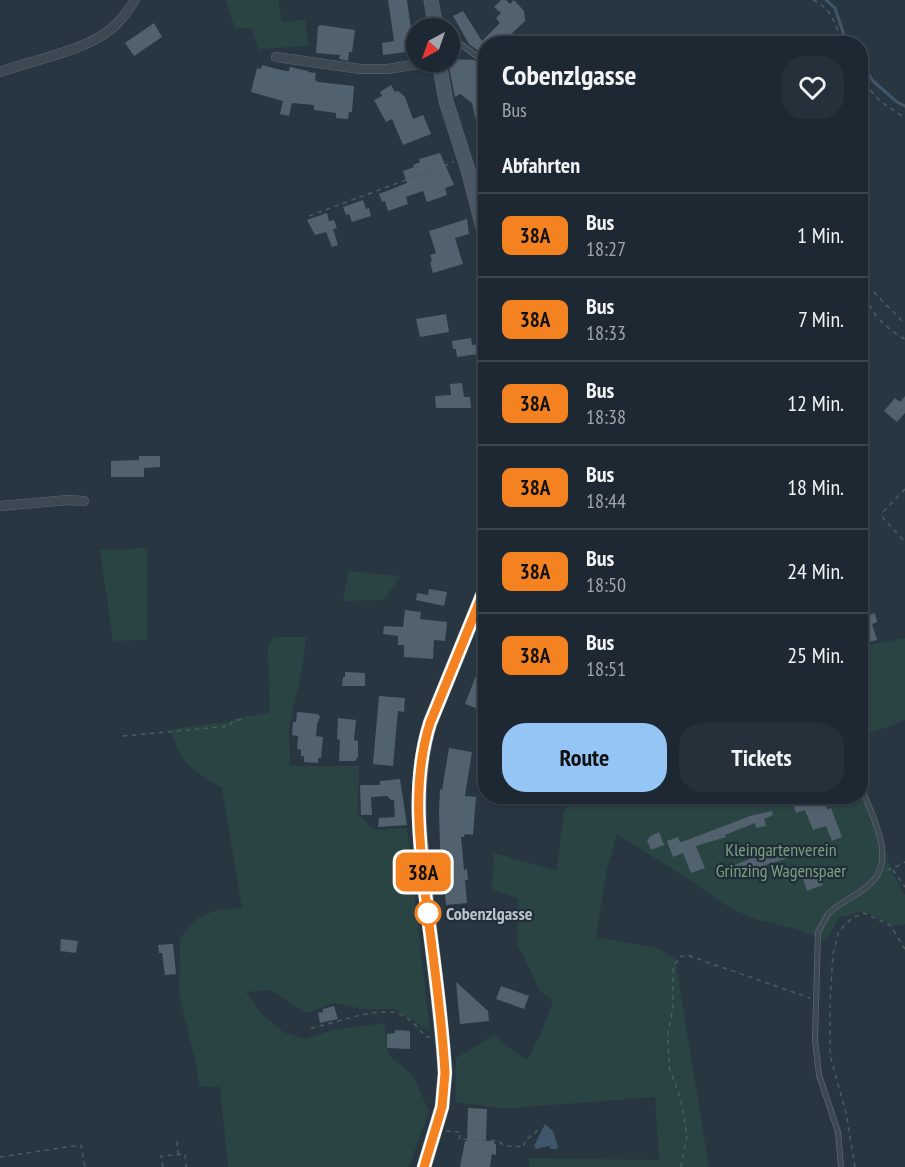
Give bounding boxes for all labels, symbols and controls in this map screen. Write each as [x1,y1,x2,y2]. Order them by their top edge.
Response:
north arrow [406,18,460,72]
map controls [406,18,460,72]
text: Cobenzlgasse [502,56,636,93]
button: heart [781,56,844,119]
text: Bus [502,97,527,123]
text: Abfahrten [502,151,580,179]
text: Bus [586,208,614,236]
text: 1 Min. [797,221,844,249]
text: 38A [520,222,550,249]
text: 18:27 [586,236,626,262]
text: Bus [586,292,614,320]
text: 7 Min. [798,305,844,333]
text: 38A [520,306,550,333]
text: 18:33 [586,320,626,346]
text: Bus [586,376,614,404]
text: 12 Min. [787,389,844,417]
text: 38A [520,390,550,417]
text: 18:38 [586,404,626,430]
text: Bus [586,460,614,488]
text: 18 Min. [787,473,844,501]
text: 38A [520,474,550,501]
text: 18:44 [586,488,626,514]
text: Bus [586,544,614,572]
text: 24 Min. [787,557,844,585]
text: 38A [520,558,550,585]
text: 18:50 [586,572,626,598]
text: Bus [586,628,614,656]
text: 25 Min. [787,641,844,669]
text: 38A [520,642,550,669]
text: 18:51 [586,656,626,682]
button: Route [502,723,667,792]
button: Tickets [679,723,844,792]
park label: Kleingartenverein Grinzing Wagenspaer [716,838,846,882]
line badge: 38A [388,852,458,892]
text: 38A [408,859,438,886]
marker: Cobenzlgasse [415,900,441,926]
place label: Cobenzlgasse [446,902,533,925]

